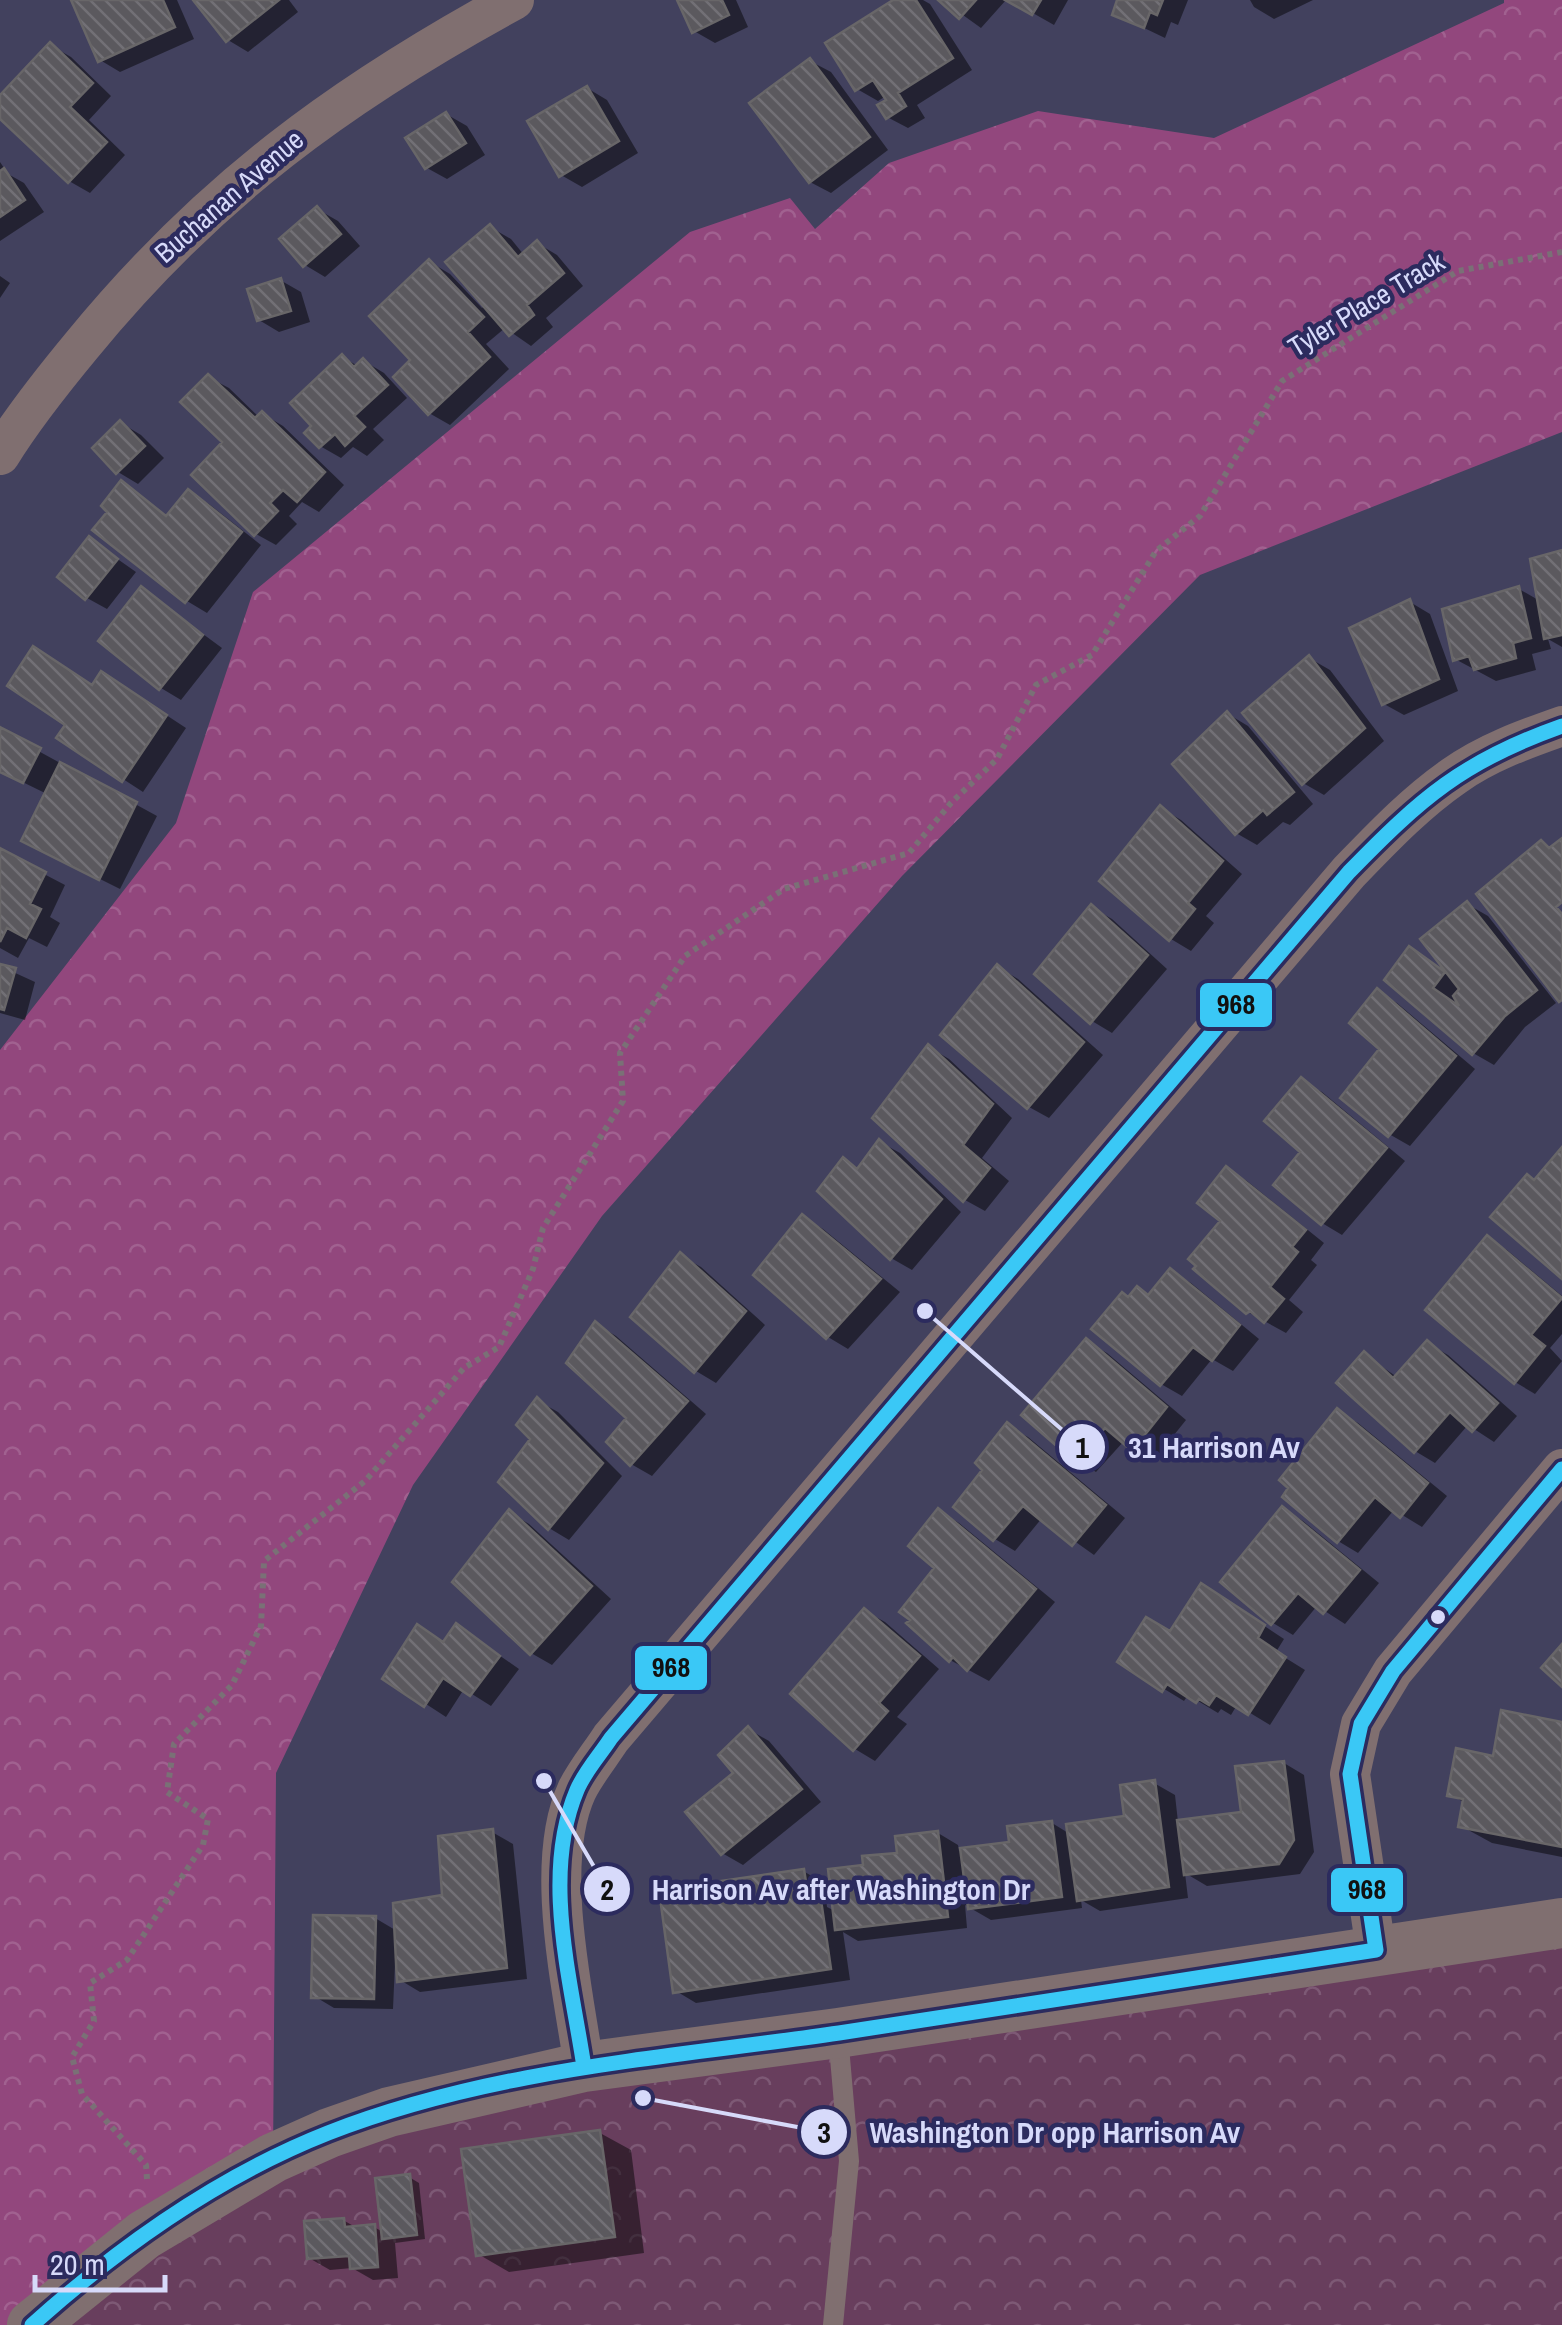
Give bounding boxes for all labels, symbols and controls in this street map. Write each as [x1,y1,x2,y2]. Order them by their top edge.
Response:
street label: Buchanan Avenue [146,121,312,271]
street label: Tyler Place Track [1281,242,1452,366]
line badge: 968 [1198,981,1274,1029]
text: 968 [1217,985,1255,1023]
callout: 31 Harrison Av [1057,1417,1320,1477]
text: 1 [1075,1427,1089,1467]
text: 31 Harrison Av [1128,1427,1300,1467]
unlabelled marker [1428,1607,1448,1627]
line badge: 968 [633,1644,709,1692]
text: 968 [652,1648,690,1686]
callout: Harrison Av after Washington Dr [582,1859,1051,1919]
line badge: 968 [1329,1866,1405,1914]
text: 2 [600,1869,614,1909]
text: Harrison Av after Washington Dr [652,1869,1031,1909]
text: 968 [1348,1870,1386,1908]
callout: Washington Dr opp Harrison Av [799,2102,1260,2162]
text: 3 [817,2112,831,2152]
text: Washington Dr opp Harrison Av [870,2112,1241,2152]
scale bar [35,2230,165,2292]
text: 20 m [50,2244,105,2284]

